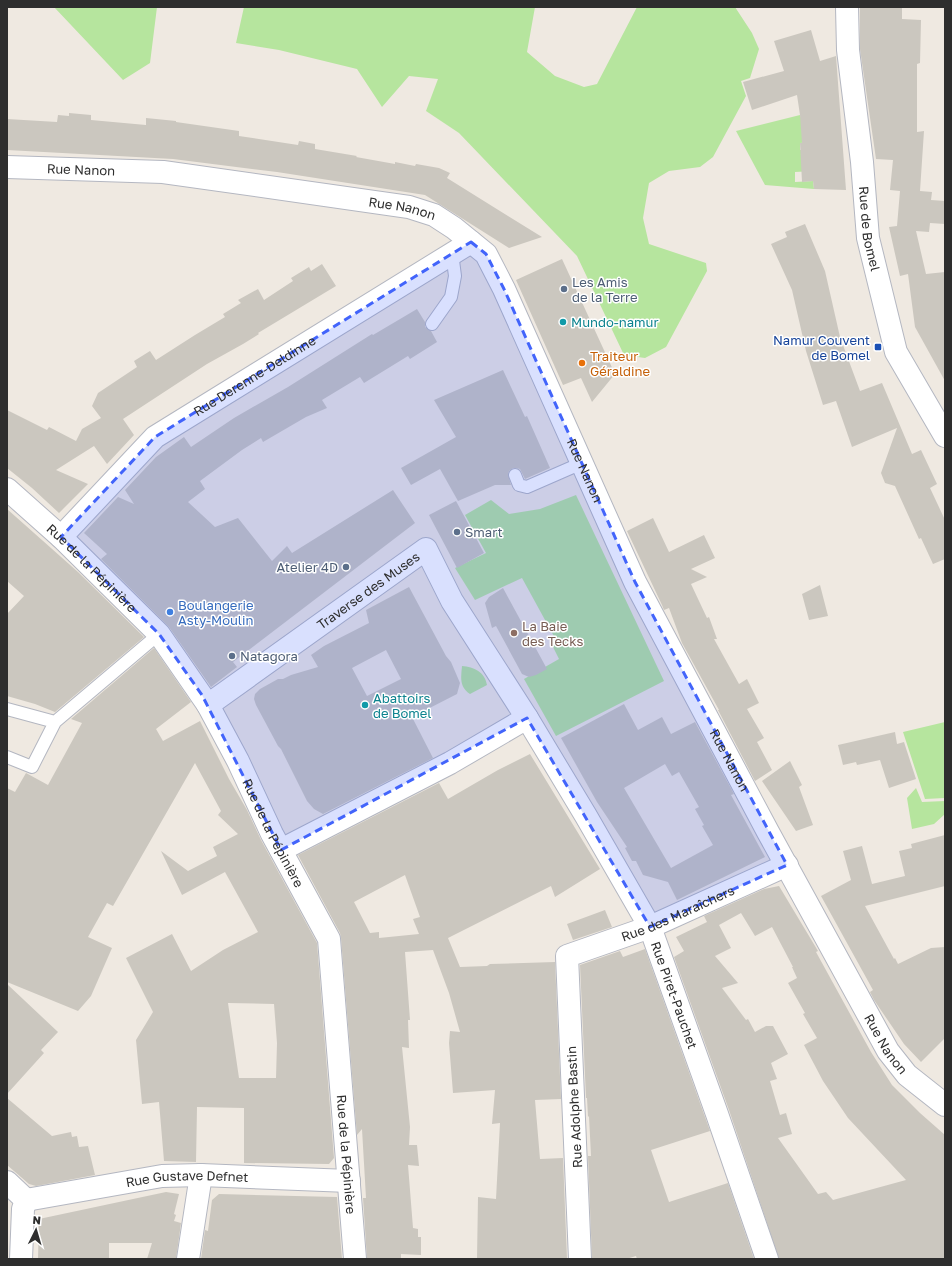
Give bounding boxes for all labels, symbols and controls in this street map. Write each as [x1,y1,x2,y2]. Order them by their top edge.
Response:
street label: Rue Nanon [47,160,115,178]
street label: Rue de Bomel [856,185,884,273]
street label: Rue Nanon [368,193,438,223]
place label: Les Amis de la Terre [572,274,638,305]
marker: Les Amis de la Terre [559,284,569,294]
place label: Mundo-namur [571,314,659,330]
marker: Mundo-namur [558,317,568,327]
street label: Rue Derenne-Deldinne [190,332,318,419]
place label: Namur Couvent de Bomel [773,332,870,363]
marker: Namur Couvent de Bomel [873,342,883,352]
place label: Traiteur Géraldine [590,348,650,379]
marker: Traiteur Géraldine [577,358,587,368]
street label: Rue Nanon [564,436,606,505]
street label: Rue de la Pépinière [44,520,140,616]
place label: Smart [465,524,503,540]
marker: Smart [452,527,462,537]
street label: Traverse des Muses [314,548,423,632]
place label: Atelier 4D [277,559,338,575]
marker: Atelier 4D [341,562,351,572]
place label: Boulangerie Asty-Moulin [178,597,254,628]
marker: Boulangerie Asty-Moulin [165,607,175,617]
place label: La Baie des Tecks [522,618,584,649]
marker: La Baie des Tecks [509,628,519,638]
place label: Natagora [240,648,298,664]
marker: Natagora [227,651,237,661]
place label: Abattoirs de Bomel [373,690,432,721]
marker: Abattoirs de Bomel [360,700,370,710]
street label: Rue Nanon [707,726,753,794]
street label: Rue de la Pépinière [239,776,307,890]
street label: Rue des Maraîchers [619,882,737,944]
street label: Rue Piret-Pauchet [648,939,701,1051]
street label: Rue Nanon [861,1011,911,1077]
street label: Rue Adolphe Bastin [563,1046,585,1168]
street label: Rue de la Pépinière [334,1094,359,1215]
street label: Rue Gustave Defnet [124,1167,249,1190]
north arrow [16,1210,56,1250]
text: N [32,1213,42,1226]

